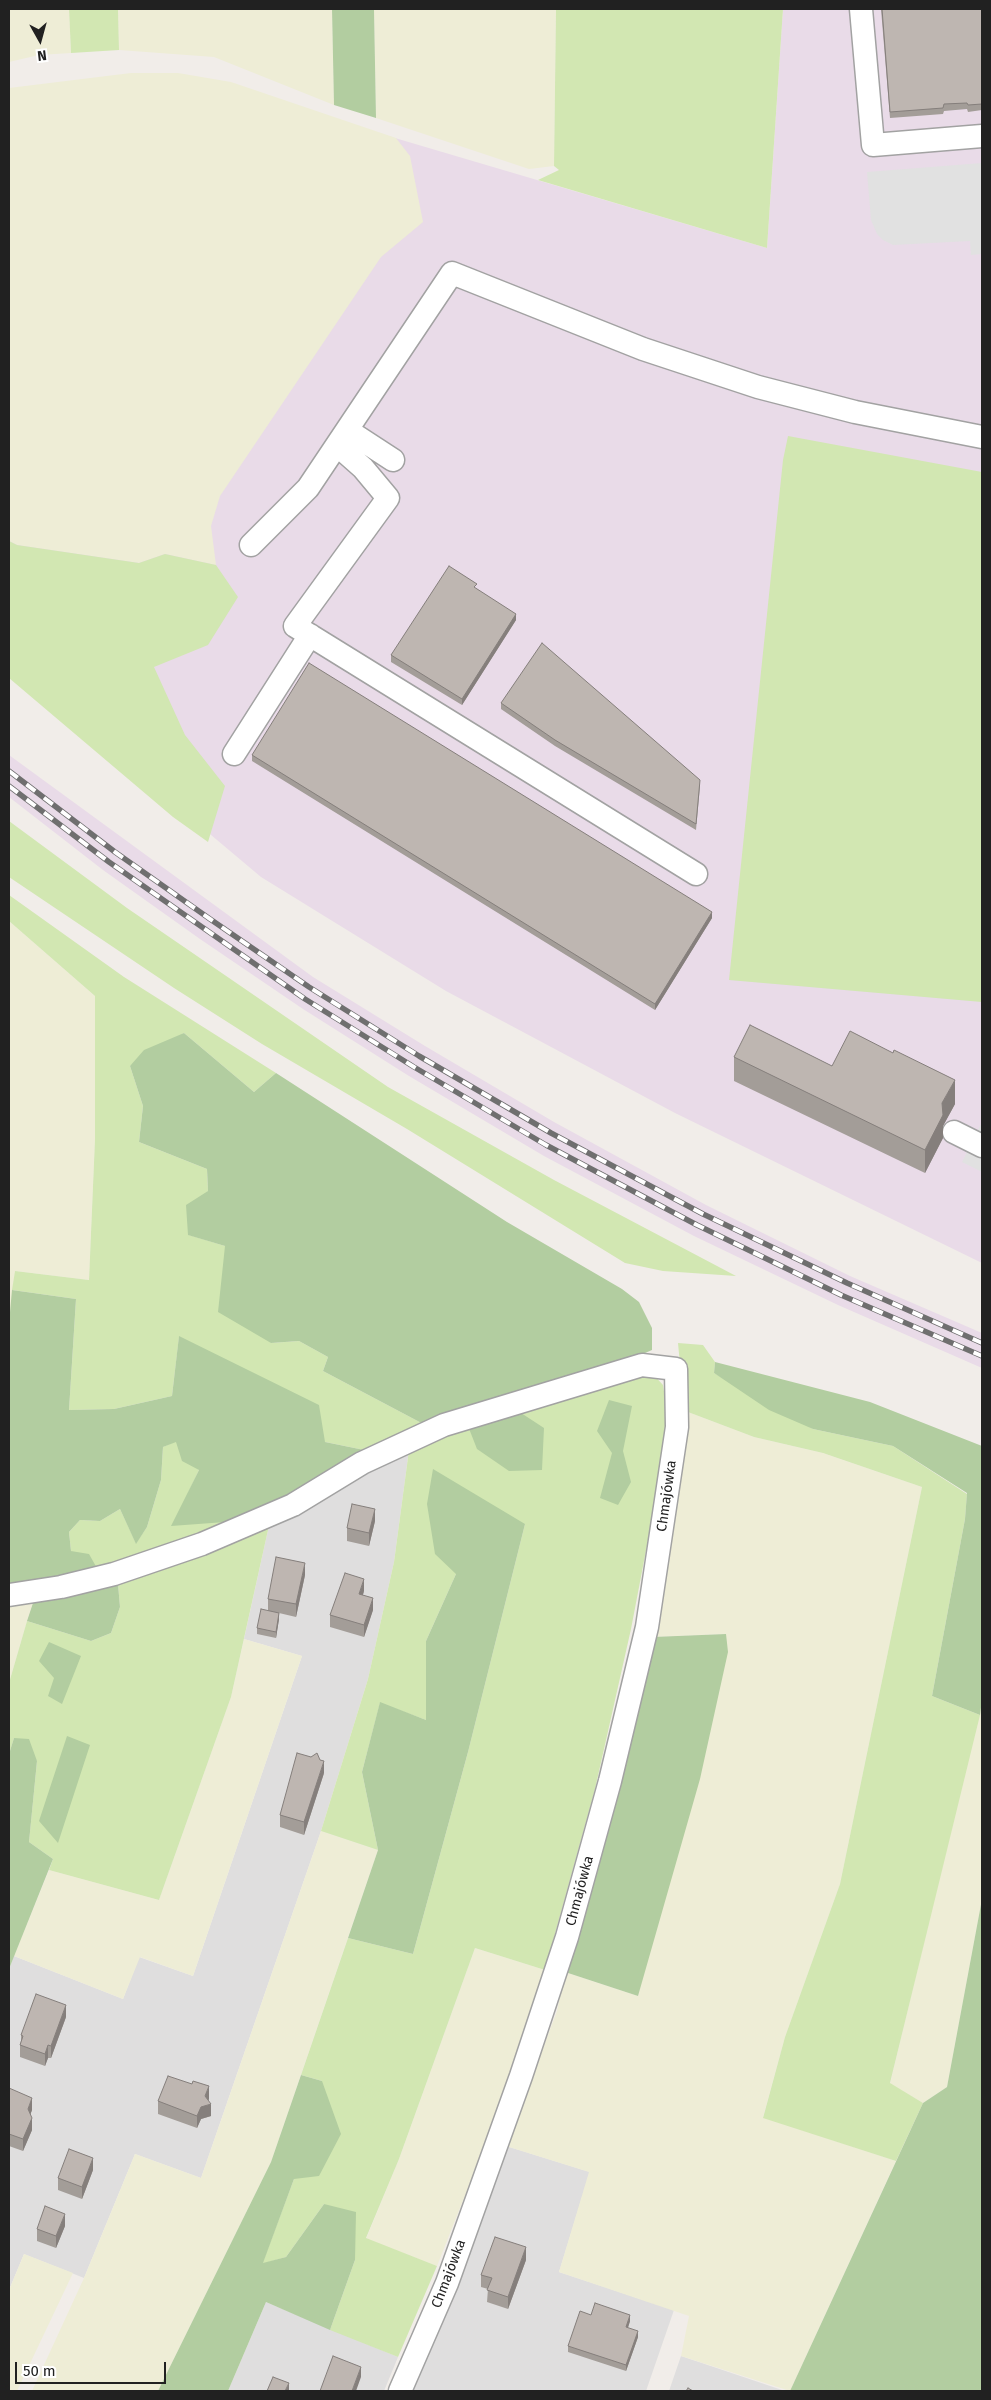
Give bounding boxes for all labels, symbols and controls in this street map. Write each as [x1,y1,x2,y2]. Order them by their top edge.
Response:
north arrow [15,15,65,65]
text: N [36,46,48,64]
street label: Chmajówka [654,1459,680,1533]
street label: Chmajówka [563,1854,597,1928]
street label: Chmajówka [428,2237,470,2311]
scale bar [18,2352,169,2384]
text: 50 m [23,2362,56,2380]

